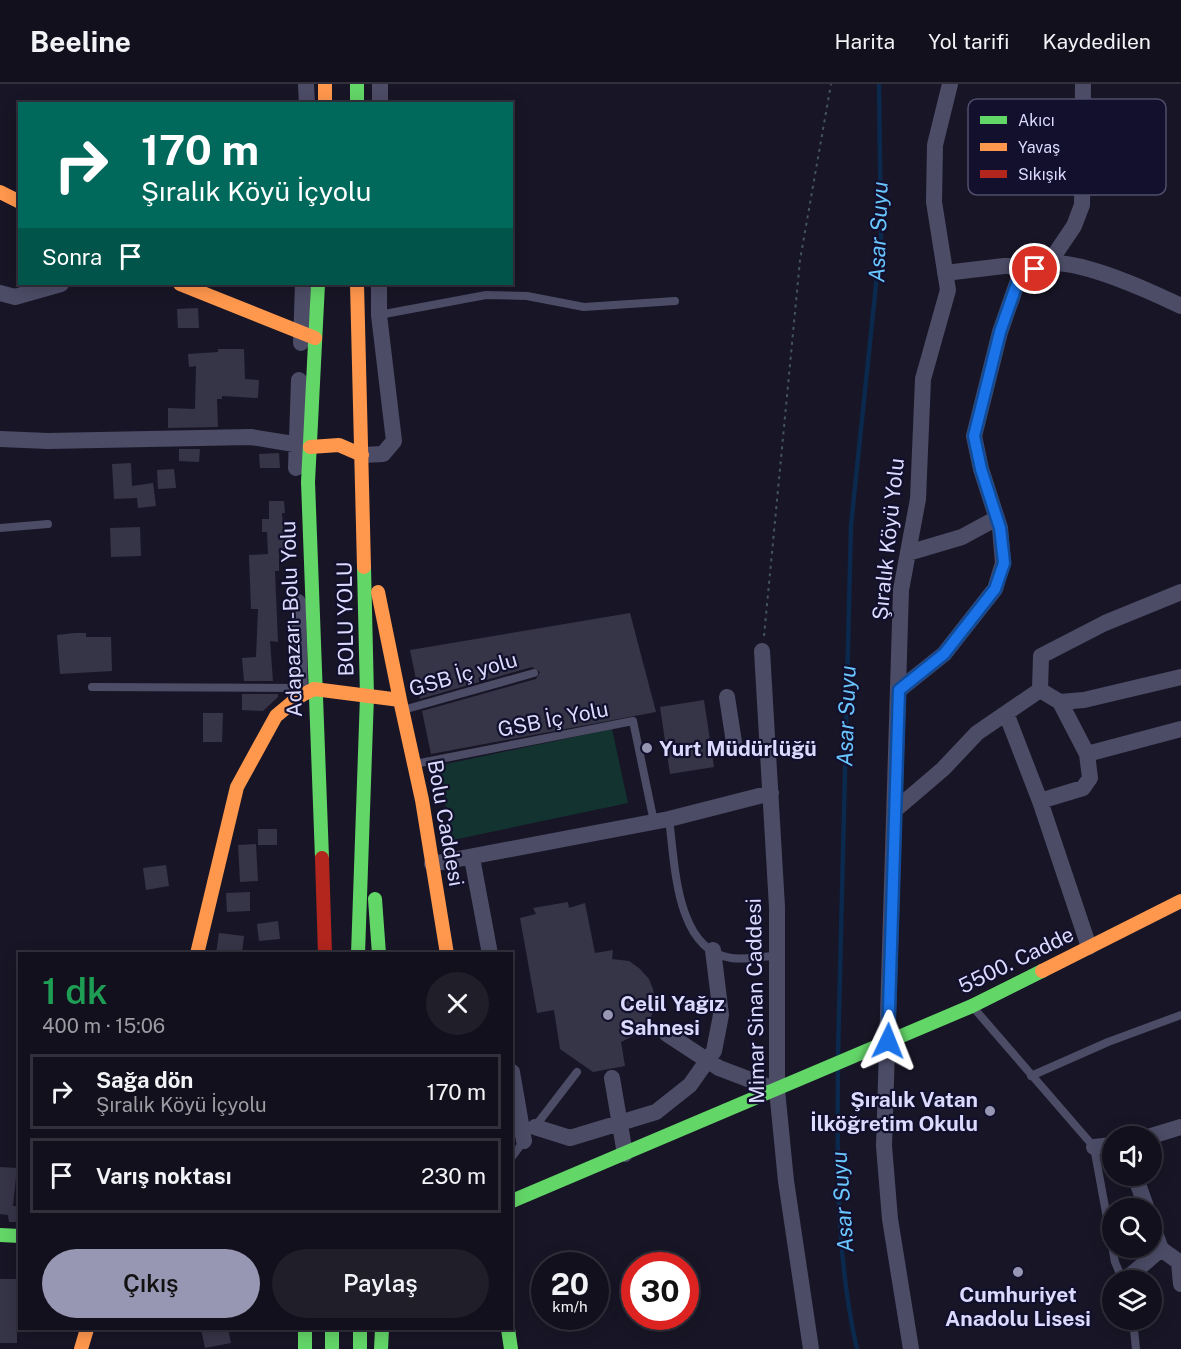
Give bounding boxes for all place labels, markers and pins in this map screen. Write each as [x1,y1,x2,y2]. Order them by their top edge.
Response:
pin [1009,243,1060,294]
place label: Yurt Müdürlüğü [659,736,817,761]
marker: Yurt Müdürlüğü [640,741,654,755]
place label: Celil Yağız Sahnesi [620,991,725,1040]
marker: Celil Yağız Sahnesi [601,1008,615,1022]
place label: Şıralık Vatan İlköğretim Okulu [810,1087,978,1136]
marker: Şıralık Vatan İlköğretim Okulu [983,1104,997,1118]
marker: Cumhuriyet Anadolu Lisesi [1011,1265,1025,1279]
place label: Cumhuriyet Anadolu Lisesi [945,1282,1091,1331]

